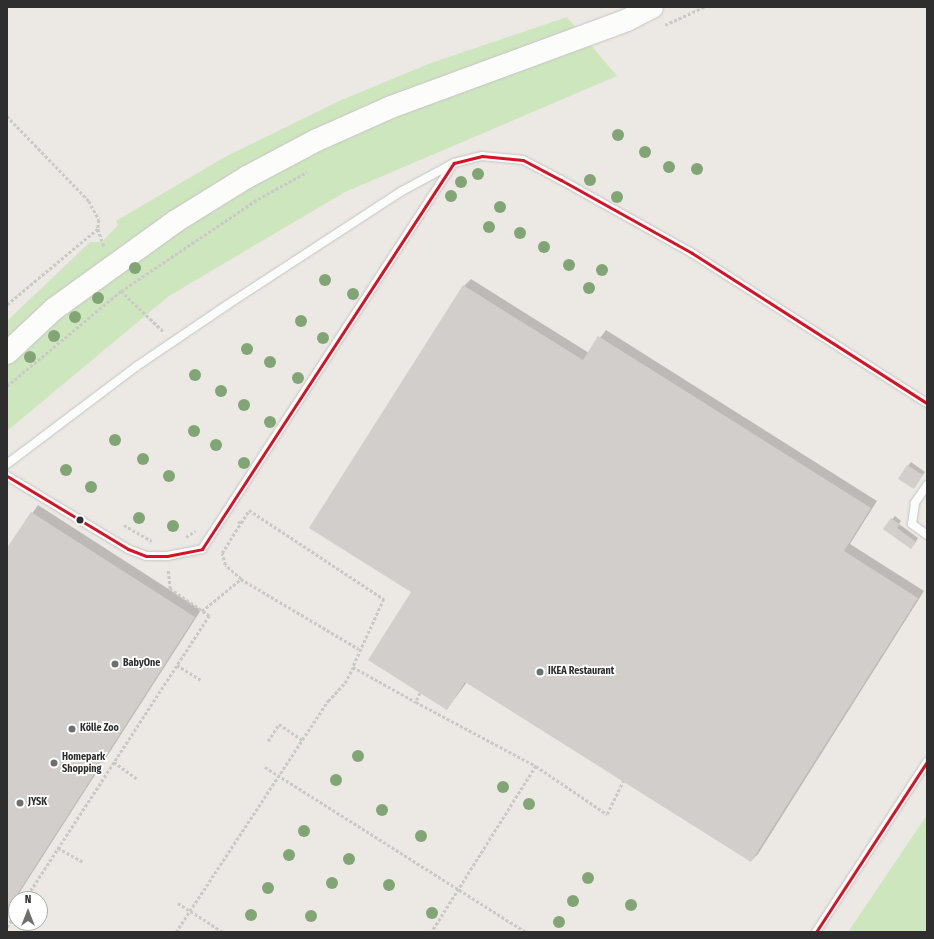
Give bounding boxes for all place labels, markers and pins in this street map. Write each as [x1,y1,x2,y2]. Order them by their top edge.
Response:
unlabelled marker [75,515,85,525]
place label: BabyOne [123,658,160,670]
marker: BabyOne [110,659,120,669]
place label: IKEA Restaurant [548,666,614,678]
marker: IKEA Restaurant [535,667,545,677]
place label: Kölle Zoo [80,723,119,735]
marker: Kölle Zoo [67,724,77,734]
place label: Homepark Shopping [62,751,105,774]
marker: Homepark Shopping [49,758,59,768]
place label: JYSK [28,797,47,809]
marker: JYSK [15,798,25,808]

